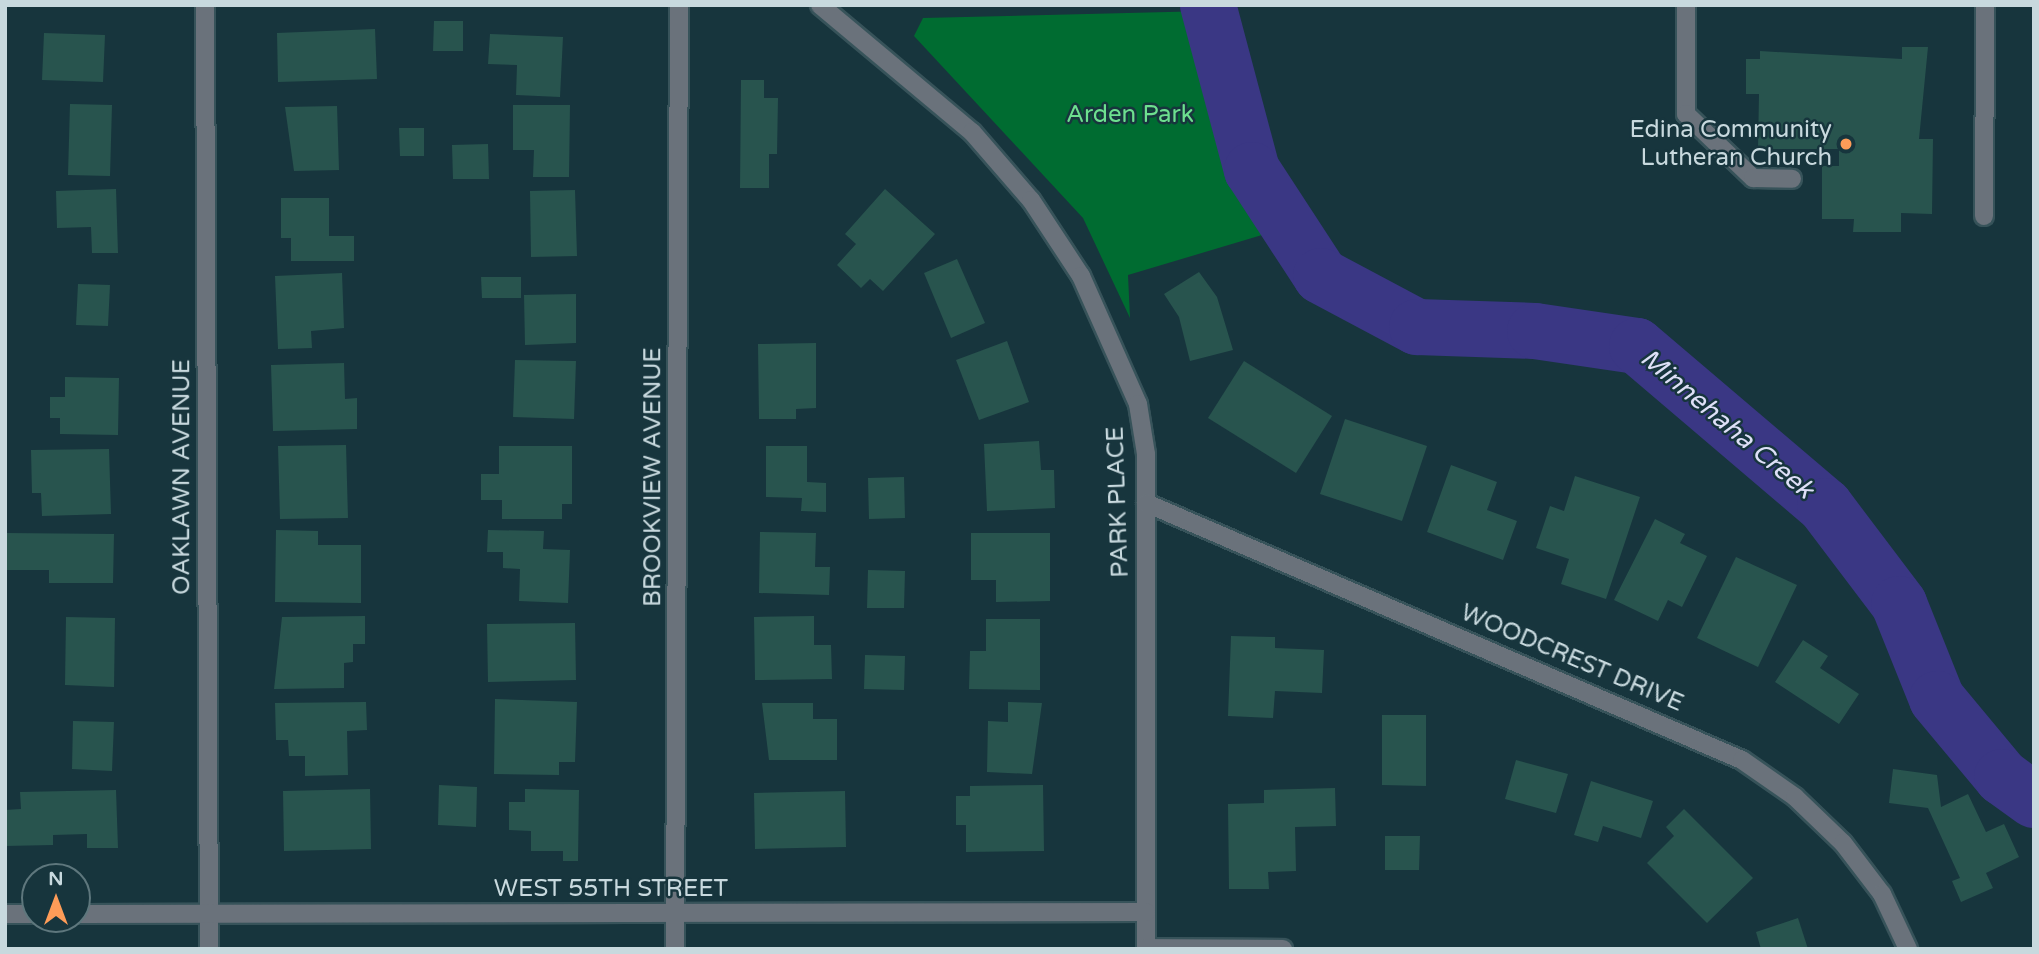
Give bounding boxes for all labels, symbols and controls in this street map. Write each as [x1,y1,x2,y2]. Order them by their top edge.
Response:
park label: Arden Park [1066,101,1194,129]
place label: Edina Community Lutheran Church [1630,116,1832,172]
marker: Edina Community Lutheran Church [1838,136,1854,152]
water label: Minnehaha Creek [1634,342,1820,506]
street label: BROOKVIEW AVENUE [639,347,667,607]
street label: OAKLAWN AVENUE [168,359,196,595]
street label: PARK PLACE [1101,426,1135,578]
street label: WOODCREST DRIVE [1456,598,1688,718]
north arrow [21,863,91,933]
text: N [48,868,64,890]
street label: WEST 55TH STREET [494,875,728,903]

